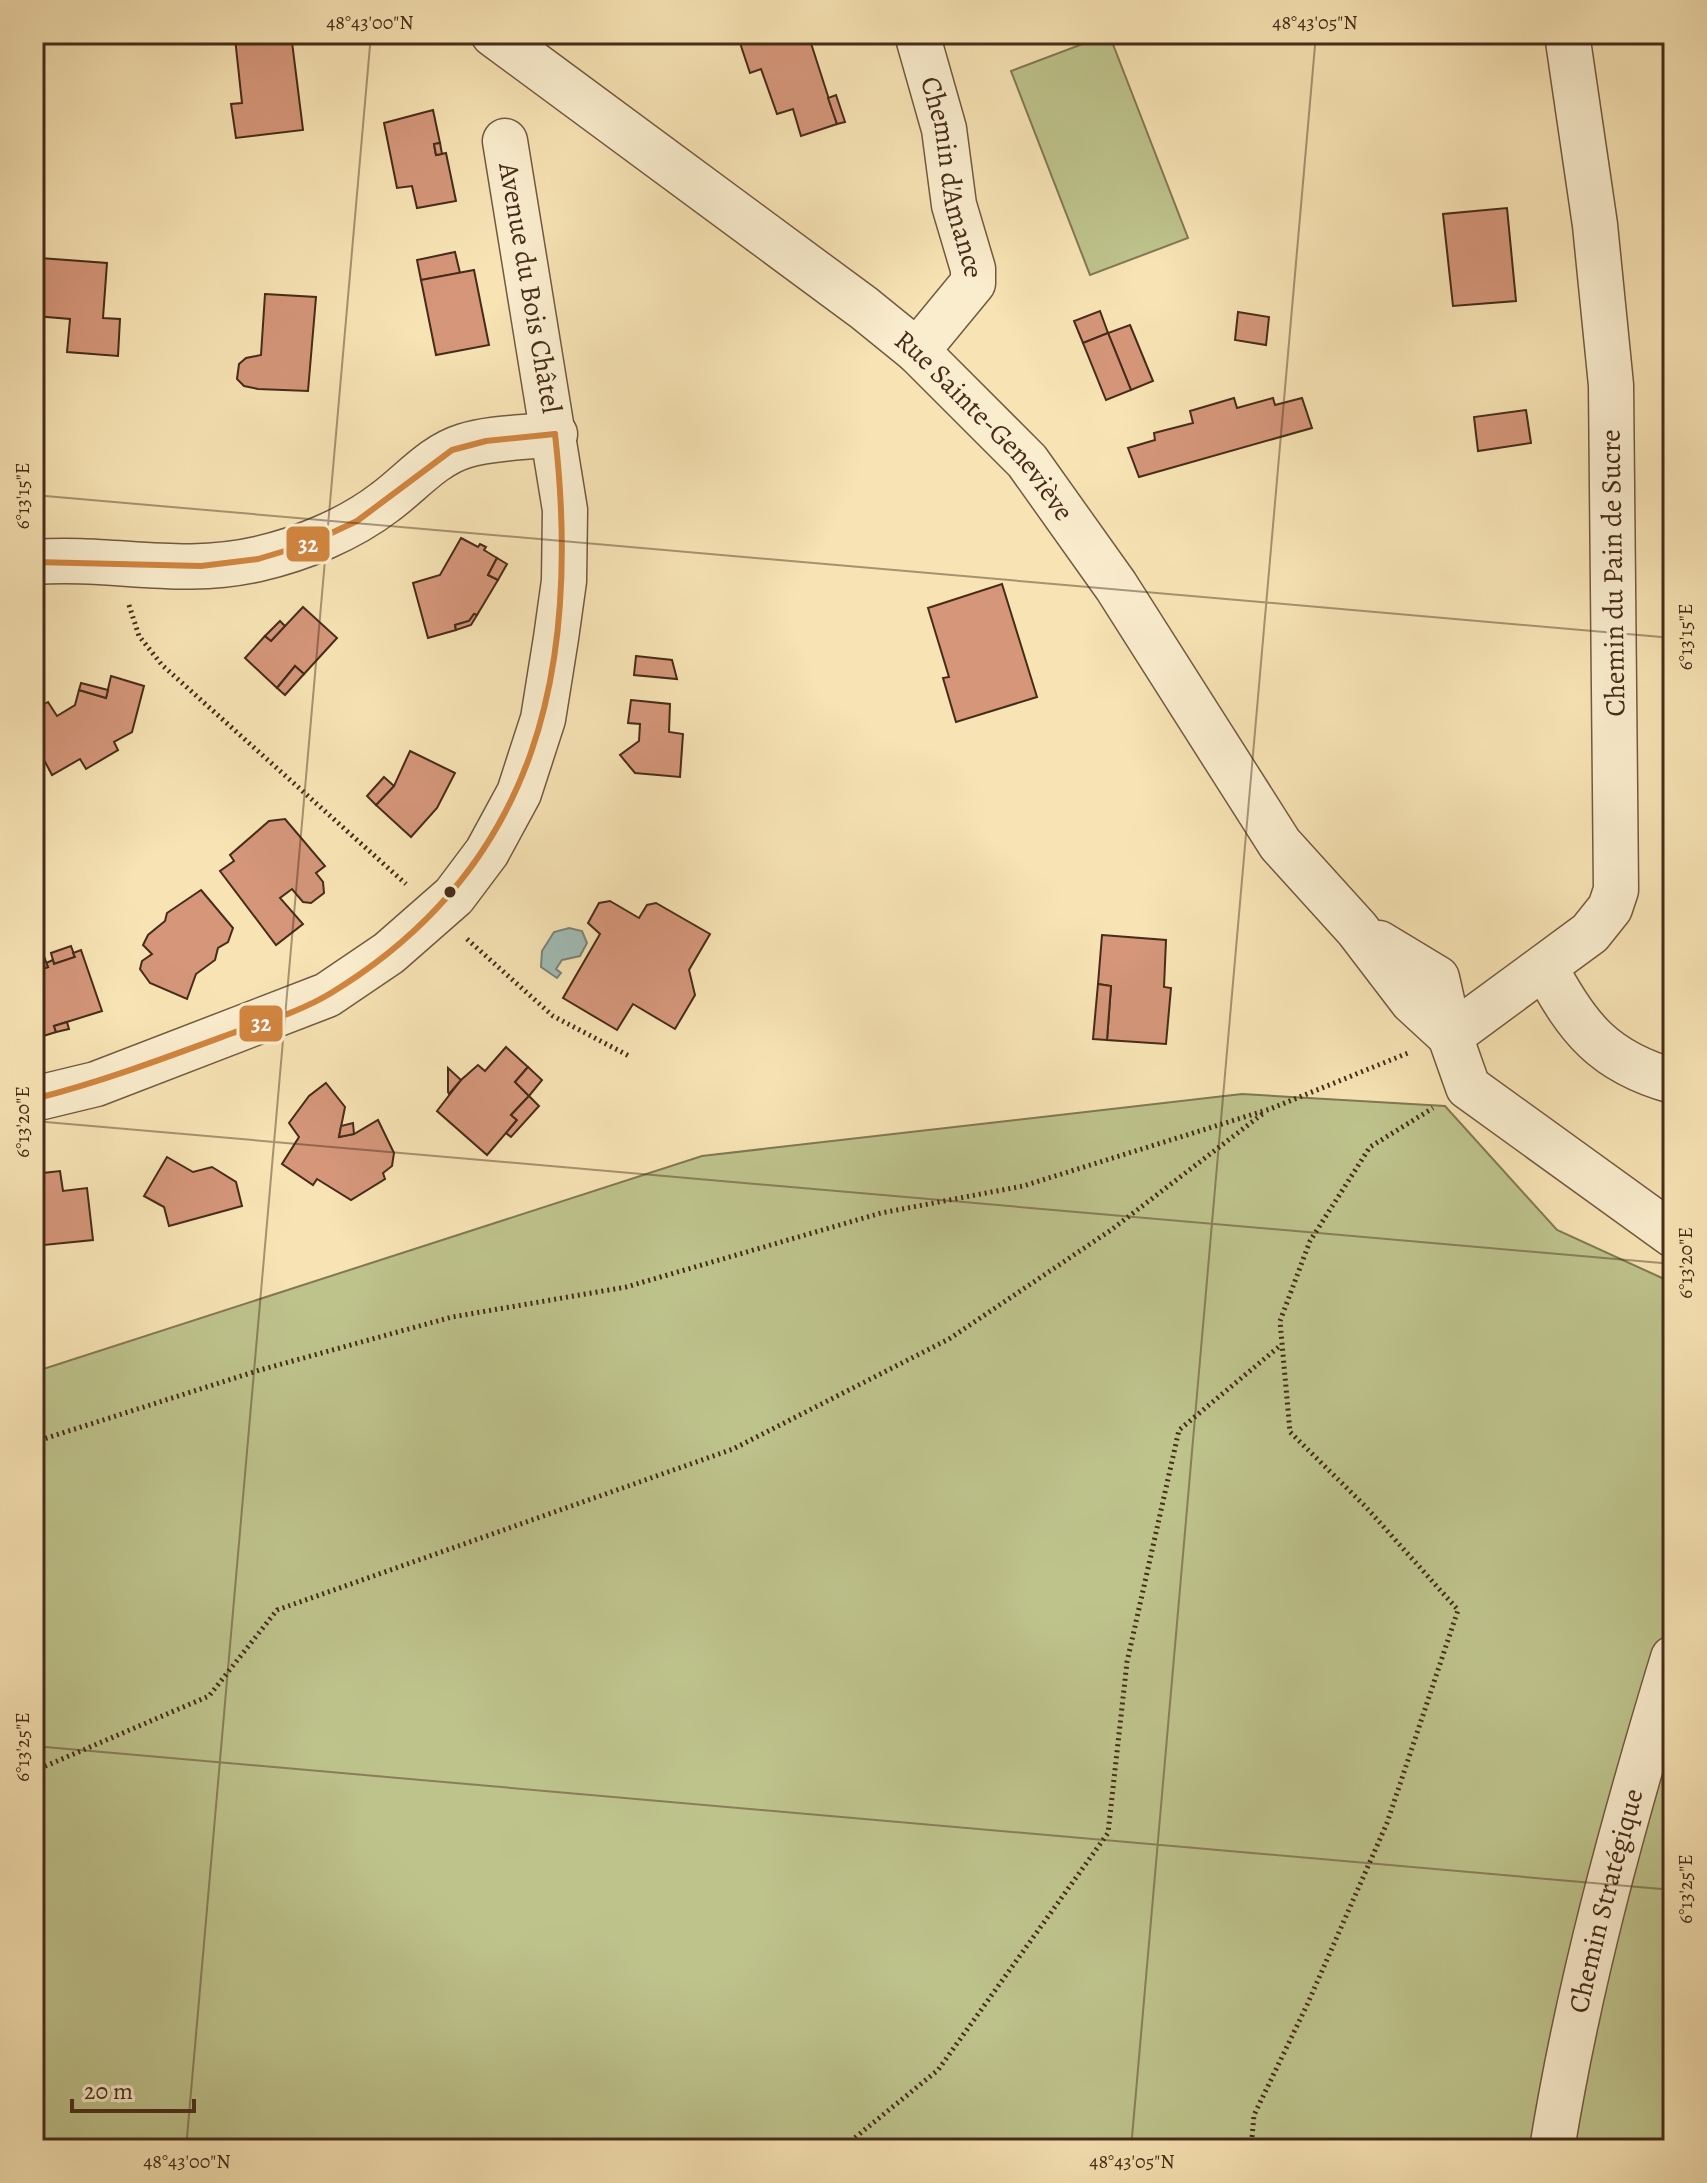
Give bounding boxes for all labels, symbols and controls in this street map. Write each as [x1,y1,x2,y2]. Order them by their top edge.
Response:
text: 48°43'00"N [326,9,414,36]
text: 48°43'05"N [1272,9,1358,36]
street label: Chemin d'Amance [911,72,992,278]
street label: Avenue du Bois Châtel [489,159,571,416]
street label: Rue Sainte-Geneviève [887,321,1083,528]
street label: Chemin du Pain de Sucre [1591,429,1635,717]
text: 6°13'15"E [9,462,36,530]
line badge: 32 [285,525,331,563]
text: 32 [298,530,318,560]
text: 6°13'15"E [1672,603,1699,671]
unlabelled marker [442,884,458,900]
line badge: 32 [238,1004,284,1043]
text: 32 [251,1009,271,1039]
text: 6°13'20"E [9,1086,36,1158]
text: 6°13'20"E [1672,1227,1699,1299]
text: 6°13'25"E [9,1712,36,1782]
street label: Chemin Stratégique [1559,1784,1653,2017]
text: 6°13'25"E [1672,1854,1699,1924]
scale bar [72,2063,194,2113]
text: 20 m [84,2075,133,2107]
text: 48°43'00"N [143,2148,231,2175]
text: 48°43'05"N [1089,2148,1175,2175]

